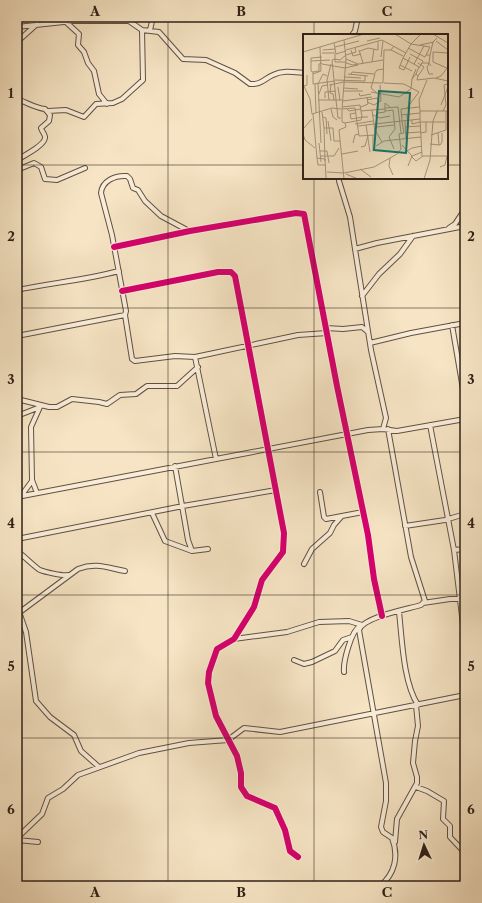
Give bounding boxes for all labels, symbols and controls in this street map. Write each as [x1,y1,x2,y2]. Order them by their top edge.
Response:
text: A [89,3,101,19]
text: B [236,3,246,19]
text: C [382,3,392,19]
inset map [303,34,448,179]
text: 1 [8,85,14,101]
text: 1 [468,85,474,101]
text: 2 [7,228,15,244]
text: 2 [467,228,475,244]
text: 3 [7,371,15,387]
text: 3 [467,371,475,387]
text: 4 [7,515,15,531]
text: 4 [467,515,475,531]
text: 5 [7,658,15,674]
text: 5 [467,658,475,674]
text: 6 [7,801,15,817]
text: 6 [467,801,475,817]
north arrow [404,825,444,865]
text: N [418,828,429,842]
text: A [89,884,101,900]
text: B [236,884,246,900]
text: C [382,884,392,900]

